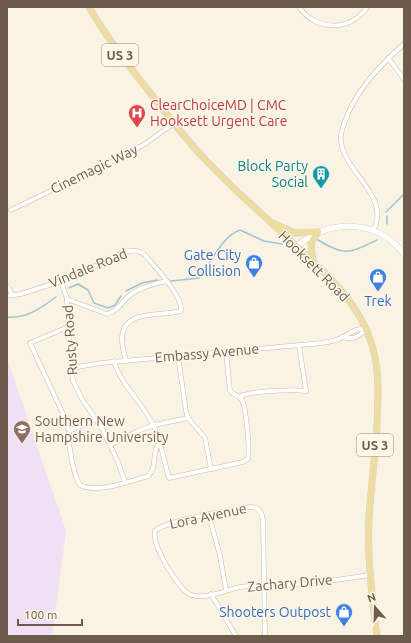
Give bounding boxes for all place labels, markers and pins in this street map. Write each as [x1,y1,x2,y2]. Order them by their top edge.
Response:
place label: ClearChoiceMD | CMC Hooksett Urgent Care [150,97,287,129]
hospital icon: ClearChoiceMD | CMC Hooksett Urgent Care [127,103,147,128]
place label: Block Party Social [237,158,308,190]
building icon: Block Party Social [311,164,331,189]
place label: Gate City Collision [184,247,241,279]
shop icon: Gate City Collision [244,253,264,278]
shop icon: Trek [368,267,388,292]
place label: Trek [364,293,392,309]
place label: Southern New Hampshire University [35,413,169,445]
school or university icon: Southern New Hampshire University [12,419,32,444]
shop icon: Shooters Outpost [334,602,354,627]
place label: Shooters Outpost [219,604,331,620]

